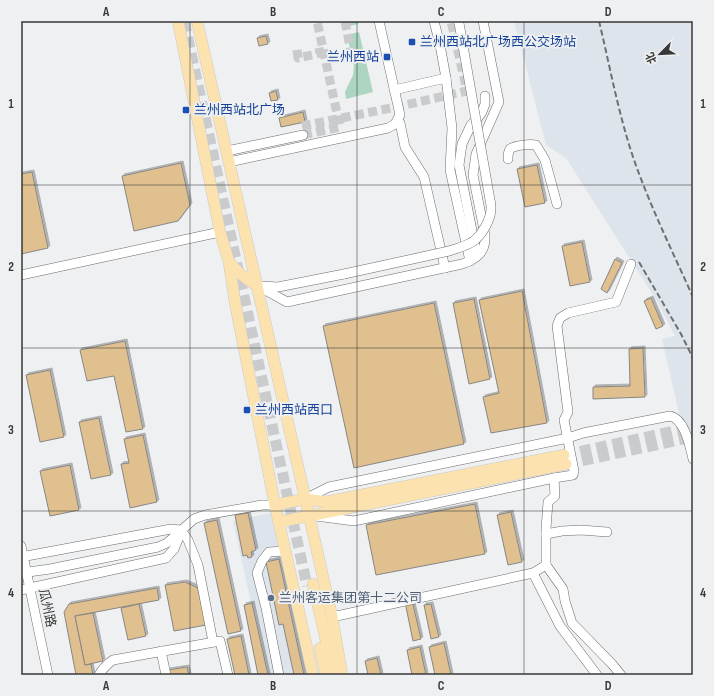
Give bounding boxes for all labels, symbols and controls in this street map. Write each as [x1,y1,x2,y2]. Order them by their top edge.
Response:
text: A [102,4,110,20]
text: B [270,4,276,20]
text: C [438,4,445,20]
text: D [605,4,612,20]
place label: 兰州西站北广场西公交场站 [420,34,576,50]
north arrow [640,34,680,74]
marker: 兰州西站北广场西公交场站 [407,37,417,47]
place label: 兰州西站 [327,49,379,65]
text: 北 [643,50,659,66]
marker: 兰州西站 [382,52,392,62]
text: 1 [8,96,14,112]
text: 1 [700,96,706,112]
place label: 兰州西站北广场 [194,102,285,118]
marker: 兰州西站北广场 [181,105,191,115]
text: 2 [8,259,14,275]
text: 2 [700,259,706,275]
place label: 兰州西站西口 [255,402,333,418]
marker: 兰州西站西口 [242,405,252,415]
text: 3 [8,422,14,438]
text: 3 [700,422,706,438]
text: 4 [8,585,14,601]
text: 4 [700,585,706,601]
street label: 瓜州路 [35,587,59,629]
place label: 兰州客运集团第十二公司 [279,590,422,606]
marker: 兰州客运集团第十二公司 [266,593,276,603]
text: A [102,678,110,694]
text: B [270,678,276,694]
text: C [438,678,445,694]
text: D [605,678,612,694]

